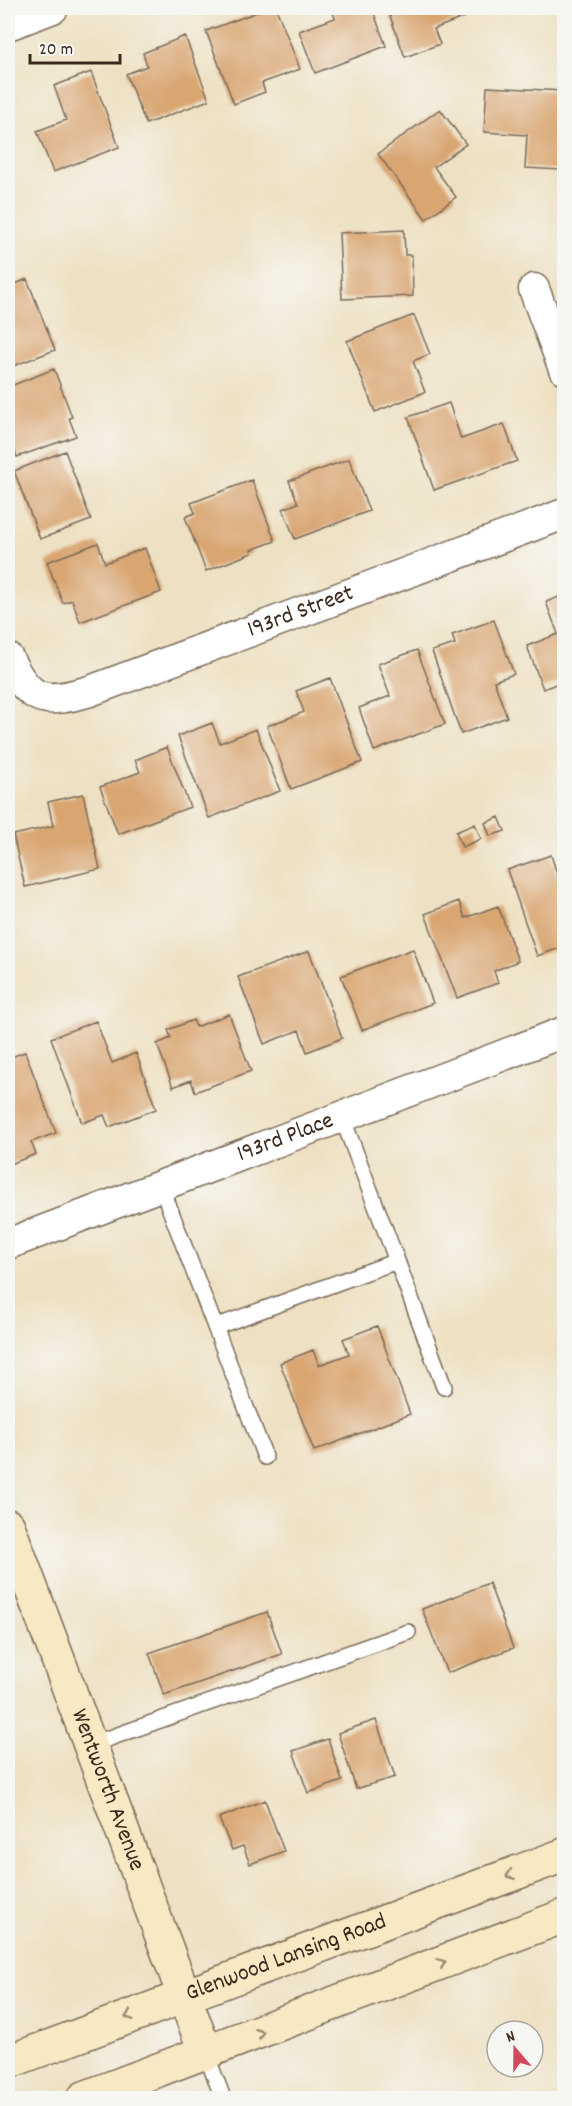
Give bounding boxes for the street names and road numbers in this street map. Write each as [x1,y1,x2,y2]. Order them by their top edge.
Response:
street label: 193rd Street [243,577,359,648]
street label: 193rd Place [232,1104,339,1172]
street label: Wentworth Avenue [61,1704,153,1876]
street label: Glenwood Lansing Road [181,1905,392,2011]

